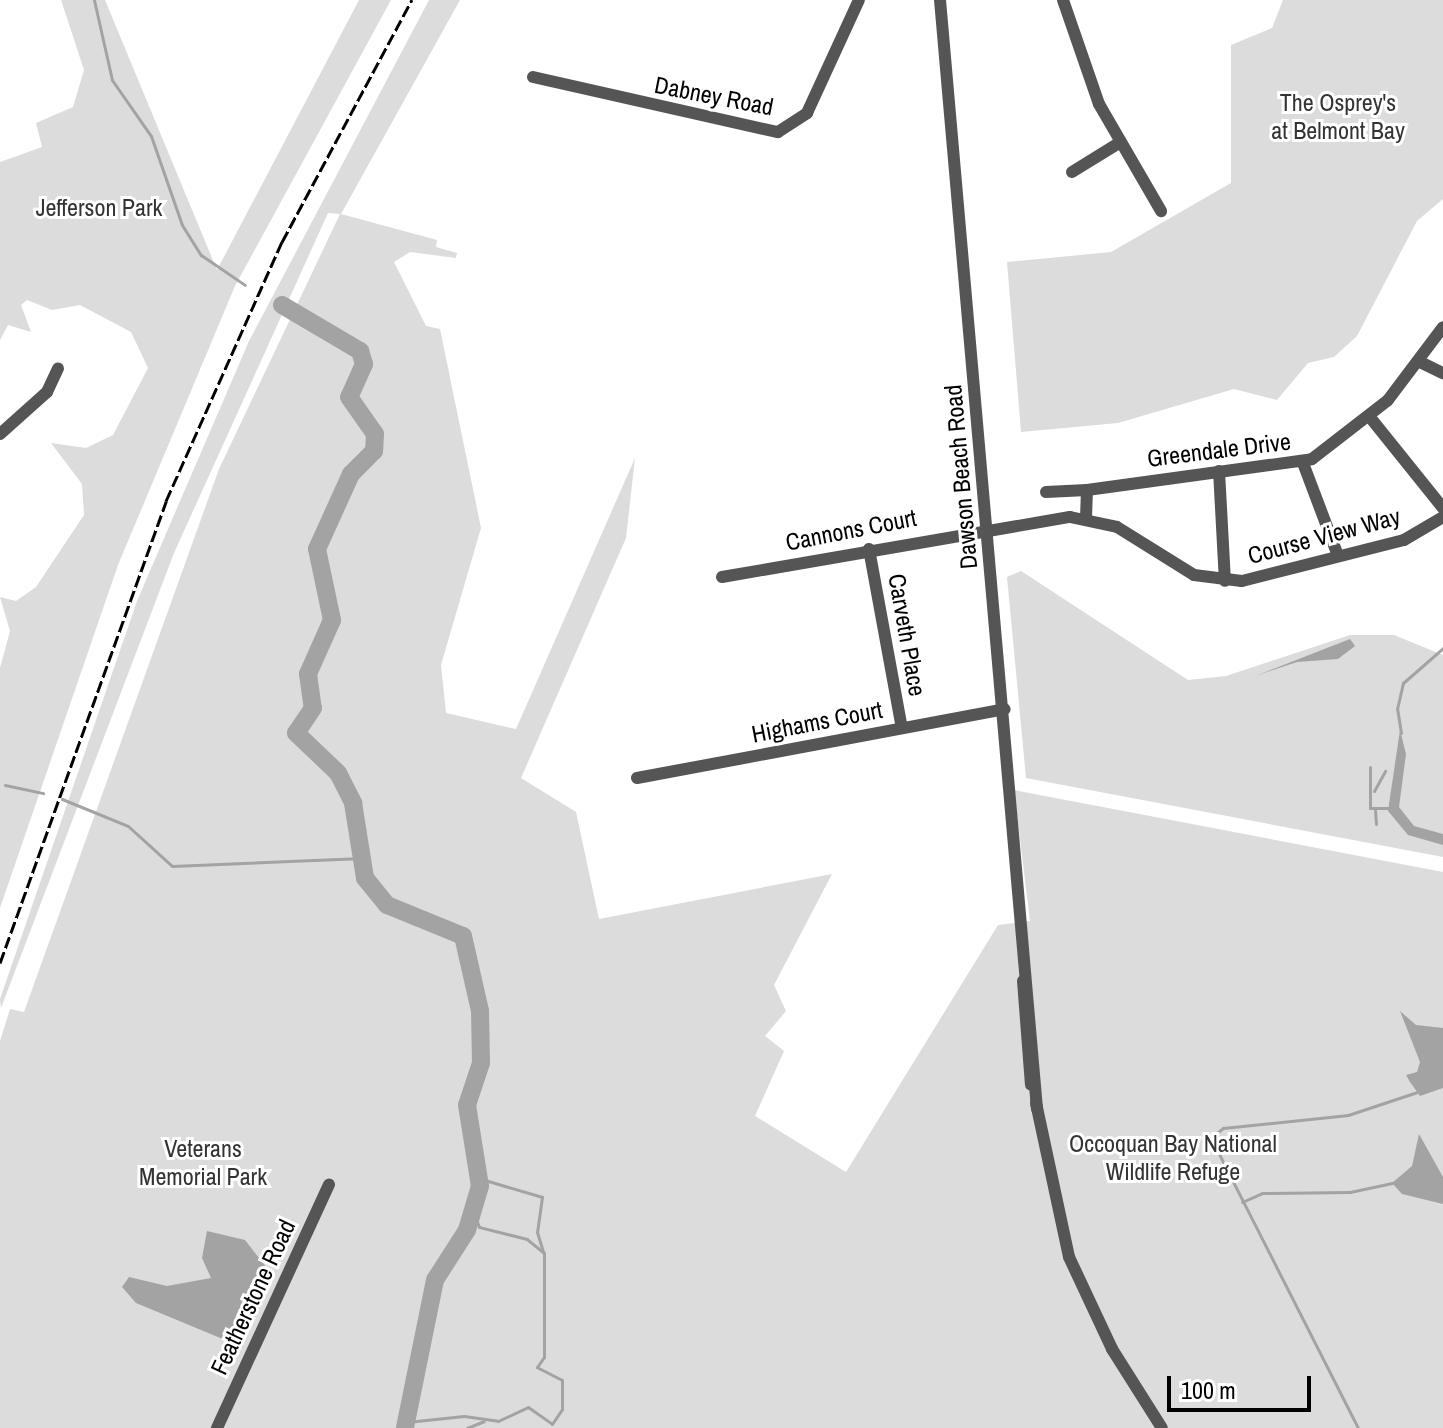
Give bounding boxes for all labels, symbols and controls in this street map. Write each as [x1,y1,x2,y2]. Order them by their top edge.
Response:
street label: Dabney Road [652,70,776,122]
park label: The Osprey's at Belmont Bay [1271,89,1405,145]
park label: Jefferson Park [36,194,162,222]
street label: Dawson Beach Road [939,384,983,570]
street label: Greendale Drive [1146,427,1292,473]
street label: Course View Way [1245,502,1403,570]
street label: Cannons Court [783,503,919,557]
street label: Carveth Place [882,572,932,698]
street label: Highams Court [749,695,885,749]
park label: Occoquan Bay National Wildlife Refuge [1069,1130,1277,1186]
park label: Veterans Memorial Park [139,1135,267,1191]
street label: Featherstone Road [205,1215,301,1379]
scale bar [1171,1360,1315,1410]
text: 100 m [1181,1374,1236,1406]

